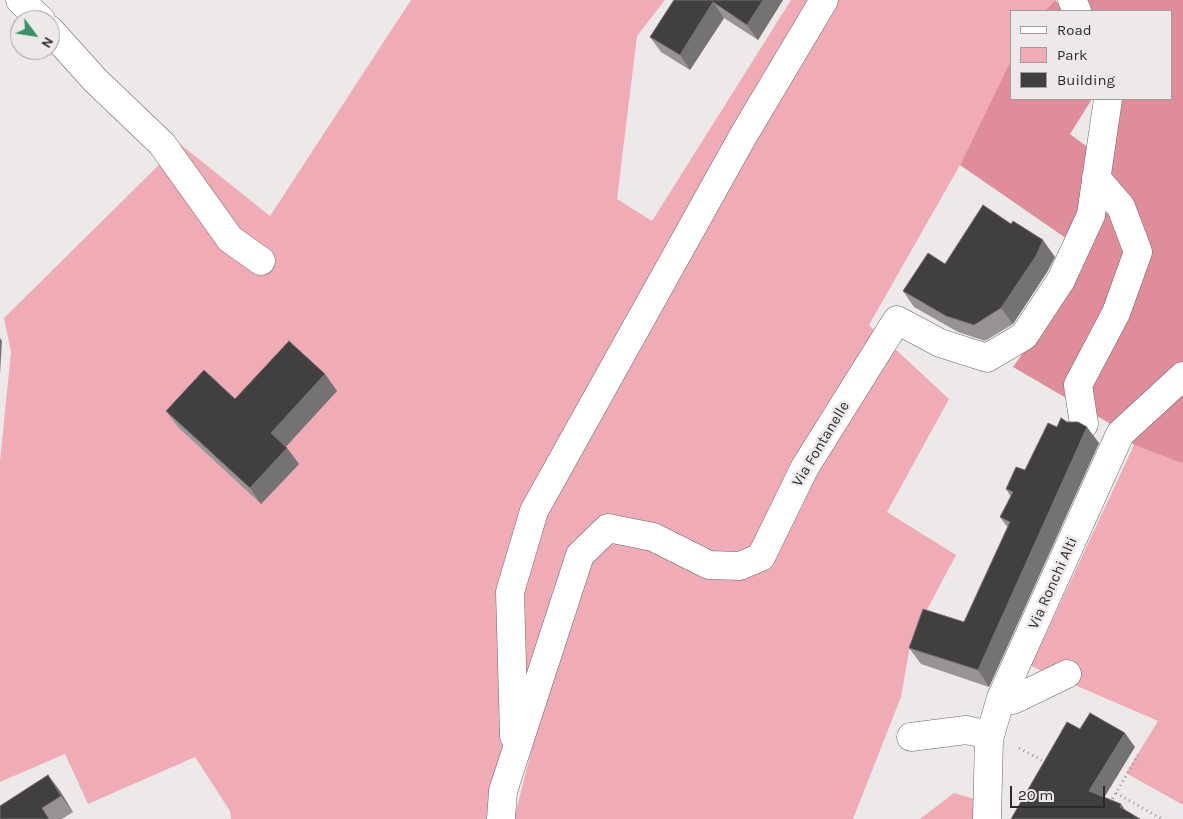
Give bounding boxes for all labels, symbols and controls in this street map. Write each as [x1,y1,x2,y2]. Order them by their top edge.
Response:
north arrow [10,10,60,60]
legend [1010,10,1173,100]
text: Road [1057,21,1092,39]
text: N [38,34,57,51]
text: Park [1057,46,1087,64]
text: Building [1057,71,1115,89]
street label: Via Fontanelle [789,398,853,490]
street label: Via Ronchi Alti [1025,534,1081,632]
scale bar [1013,776,1108,808]
text: 20 m [1018,786,1053,804]

